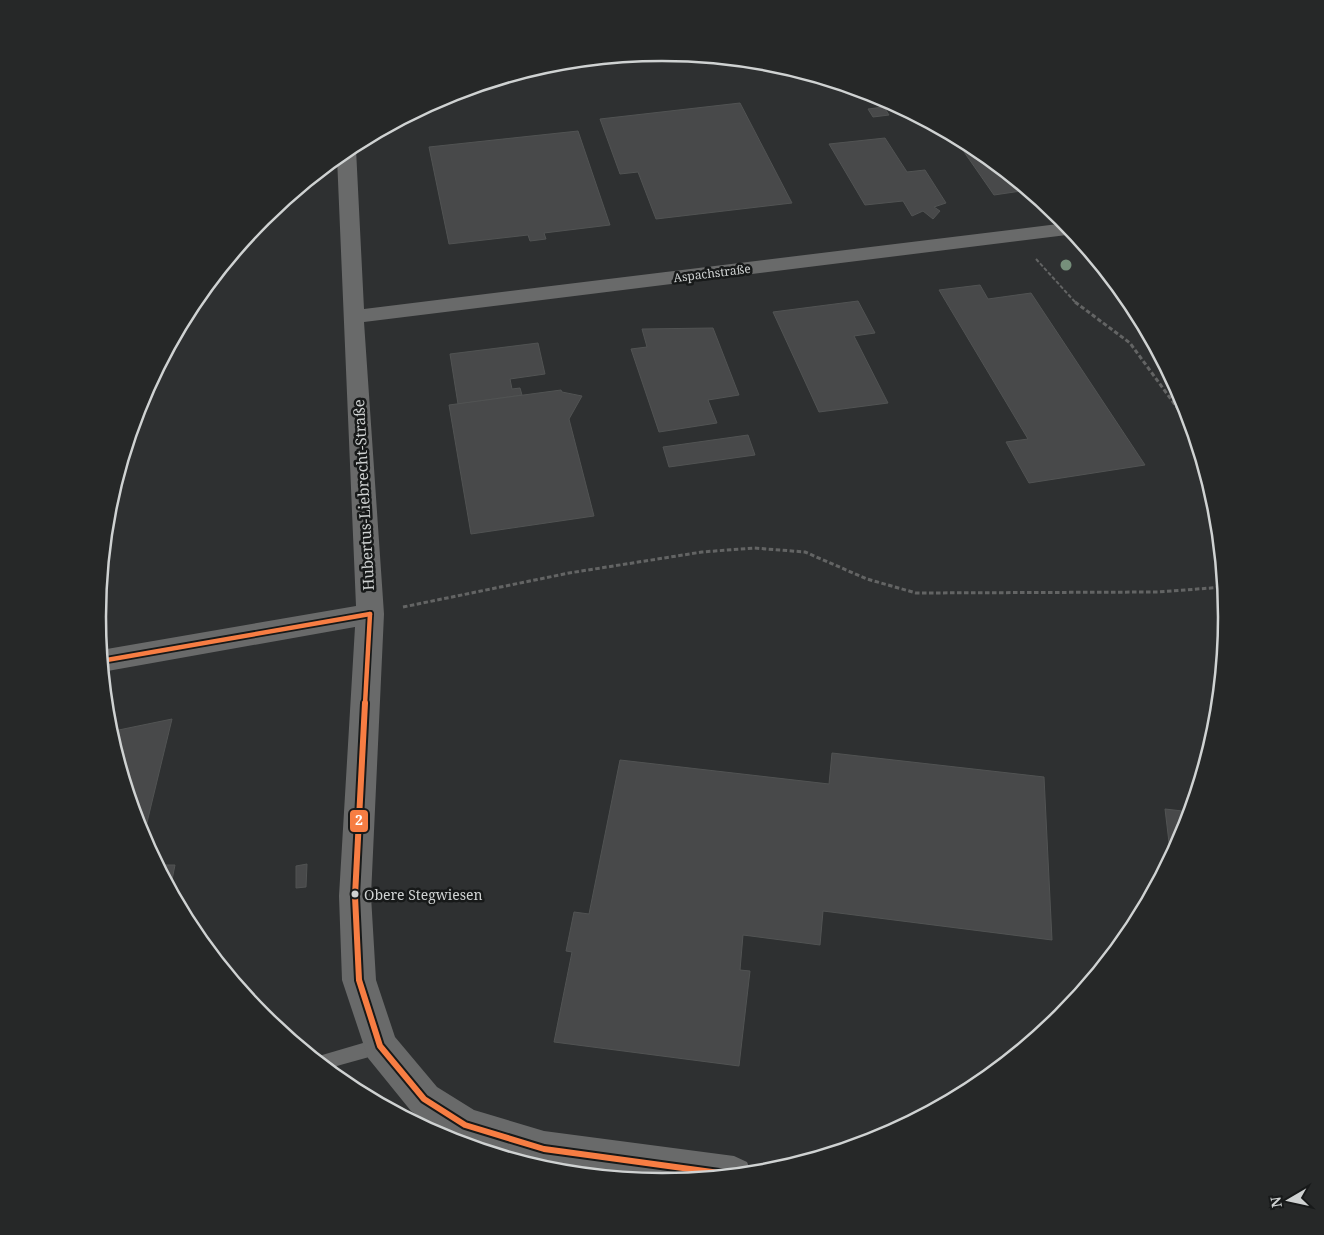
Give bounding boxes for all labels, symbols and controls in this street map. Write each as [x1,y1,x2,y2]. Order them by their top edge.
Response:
street label: Aspachstraße [672,260,752,286]
street label: Hubertus-Liebrecht-Straße [348,399,378,591]
line badge: 2 [349,809,369,833]
text: 2 [355,810,363,829]
place label: Obere Stegwiesen [364,885,483,904]
marker: Obere Stegwiesen [350,889,360,899]
north arrow [1264,1175,1314,1225]
text: N [1265,1195,1286,1209]

